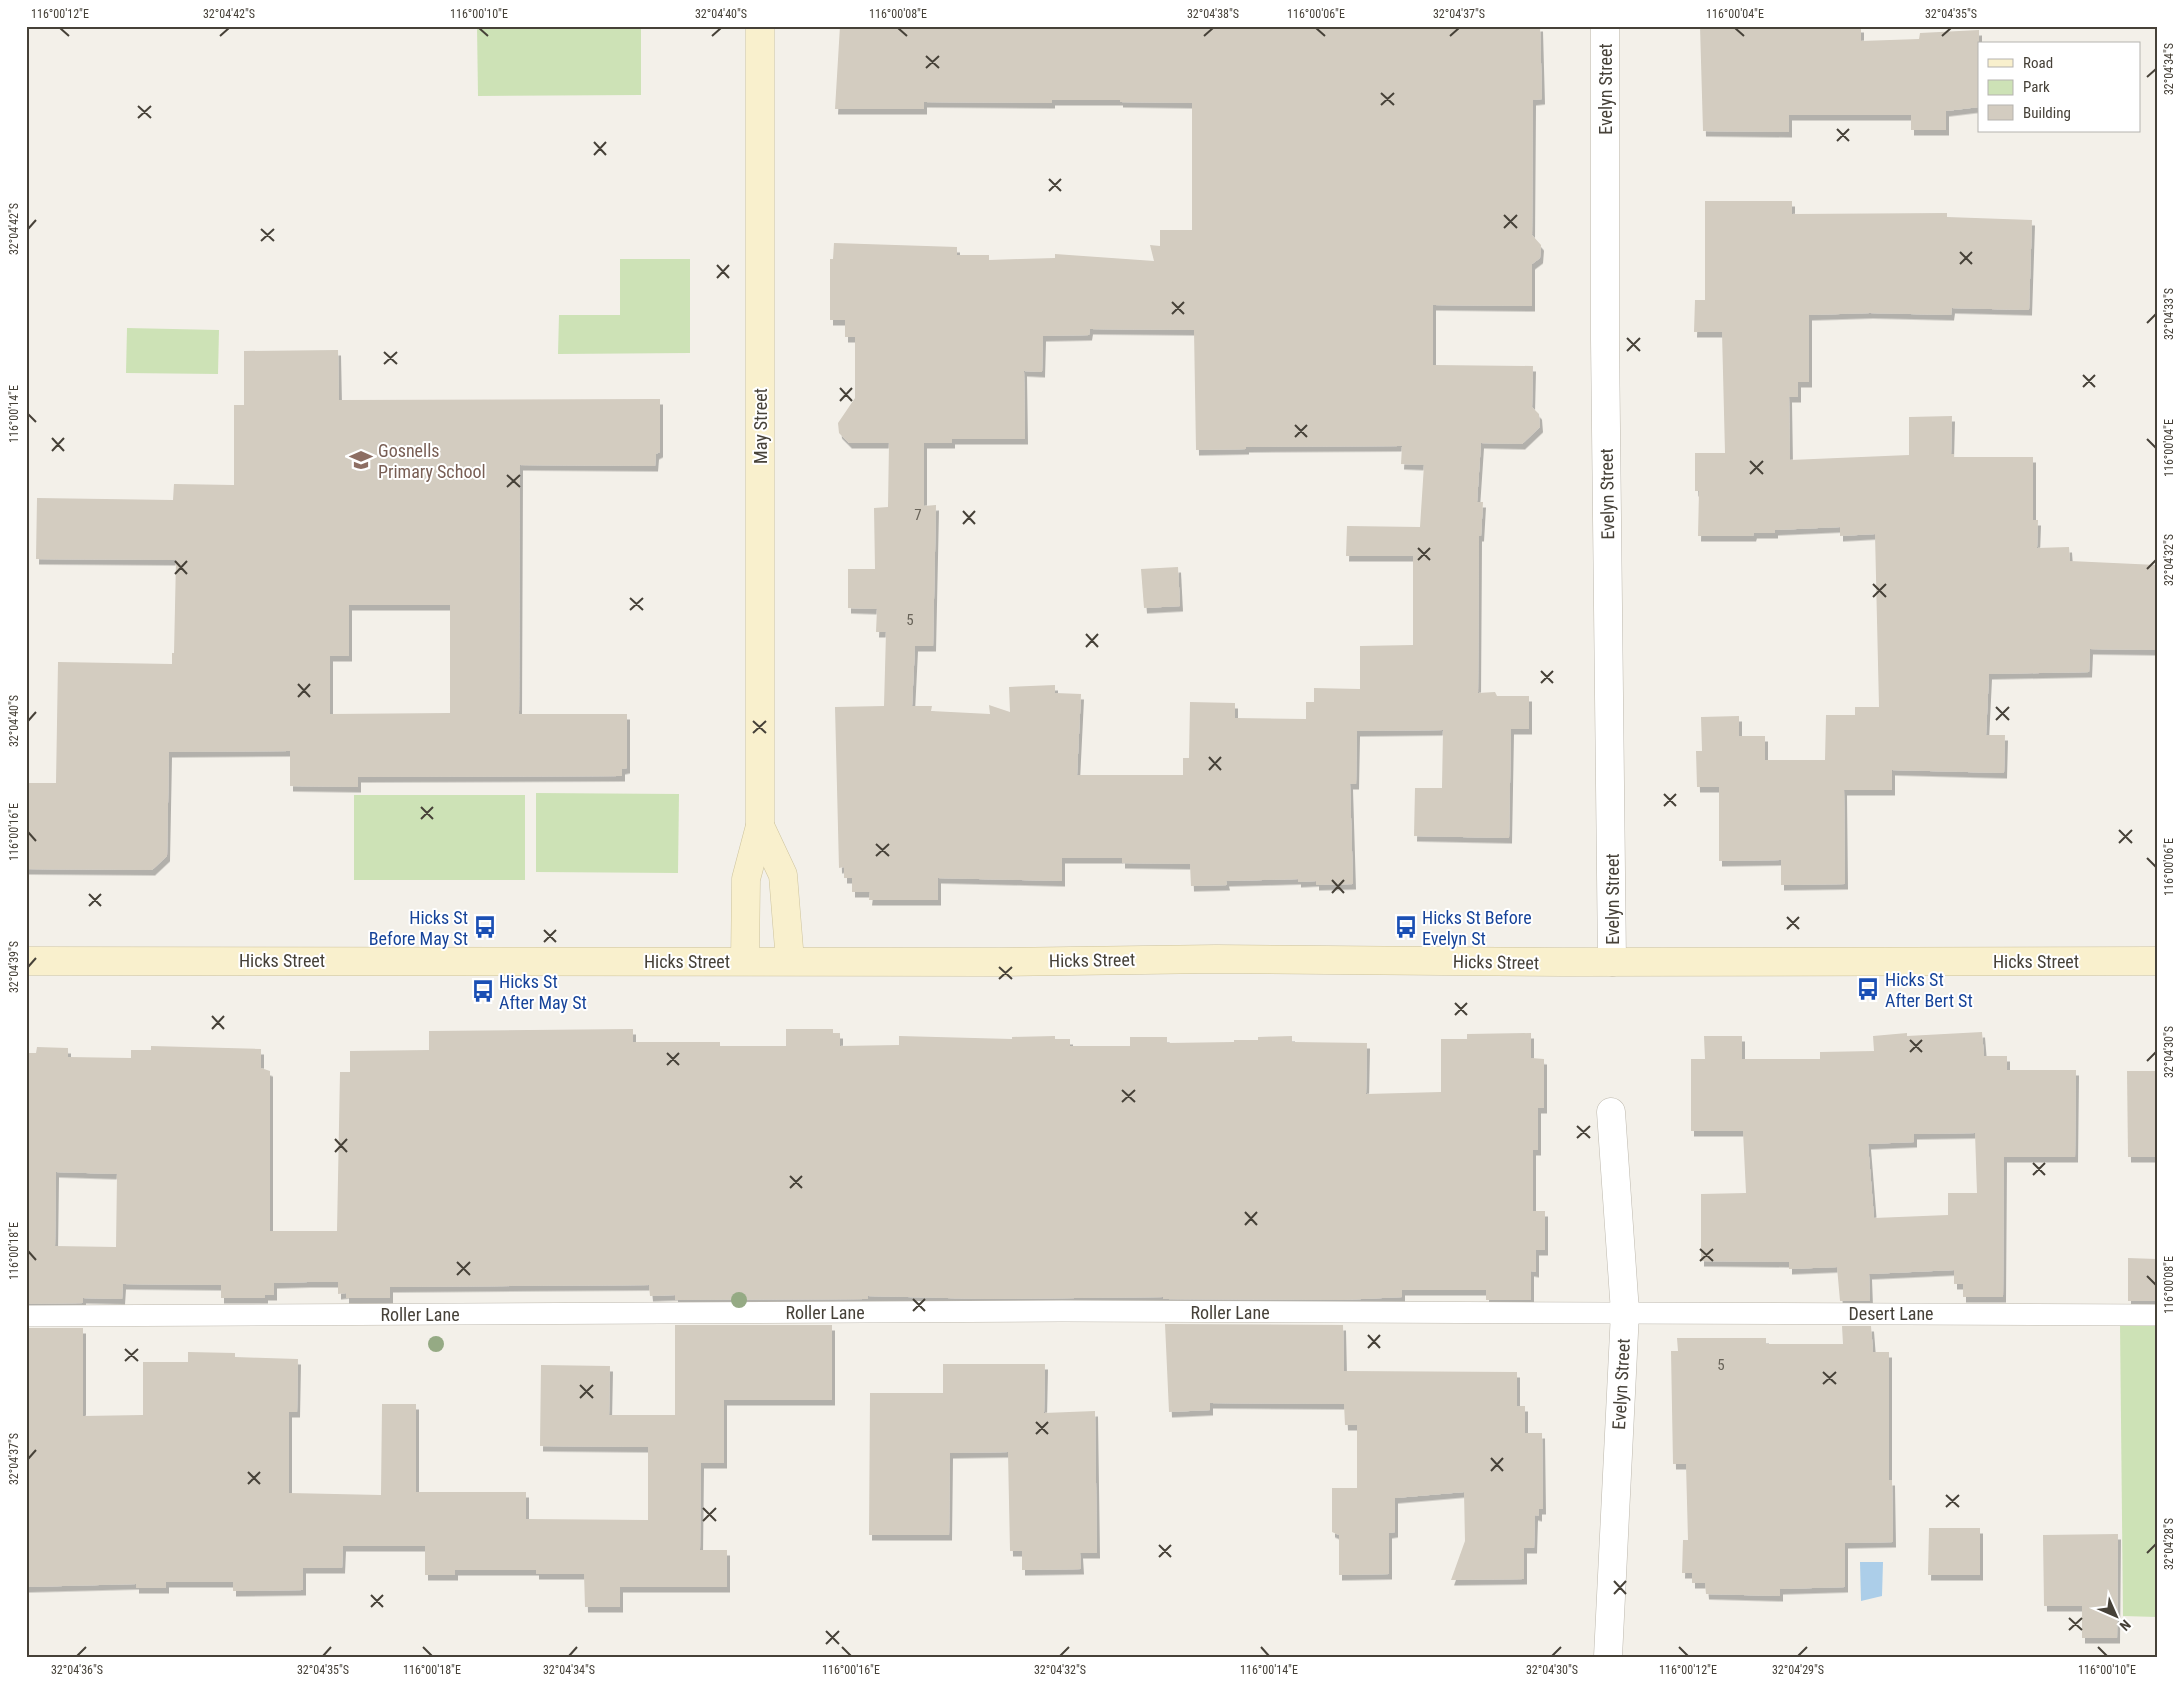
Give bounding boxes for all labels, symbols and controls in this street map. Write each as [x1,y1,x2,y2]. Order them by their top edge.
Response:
text: 116°00'12"E [31,7,89,21]
text: 32°04'42"S [203,7,255,21]
text: 116°00'10"E [450,7,508,21]
text: 32°04'40"S [695,7,747,21]
text: 116°00'08"E [869,7,927,21]
text: 32°04'38"S [1187,7,1239,21]
text: 116°00'06"E [1287,7,1345,21]
text: 32°04'37"S [1433,7,1485,21]
text: 116°00'04"E [1706,7,1764,21]
text: 32°04'35"S [1925,7,1977,21]
legend [1978,42,2140,132]
street label: Evelyn Street [1595,43,1616,135]
text: 32°04'34"S [2162,43,2176,95]
text: Road [2023,54,2053,72]
text: Park [2023,78,2050,96]
text: Building [2023,104,2071,122]
text: 32°04'42"S [7,203,21,255]
text: 32°04'33"S [2162,288,2176,340]
text: 116°00'14"E [7,385,21,443]
street label: May Street [750,388,771,464]
text: 116°00'04"E [2162,419,2176,477]
place label: Gosnells Primary School [378,440,486,482]
school or university icon: Gosnells Primary School [348,447,374,473]
street label: Evelyn Street [1596,448,1618,540]
house number: 7 [914,506,922,524]
text: 32°04'32"S [2162,534,2176,586]
house number: 5 [906,611,914,629]
text: 32°04'40"S [7,695,21,747]
text: 116°00'16"E [7,803,21,861]
text: 116°00'06"E [2162,838,2176,896]
street label: Evelyn Street [1602,853,1623,945]
place label: Hicks St Before May St [369,907,468,949]
place label: Hicks St Before Evelyn St [1422,907,1532,949]
bus stop icon: Hicks St Before May St [472,914,498,940]
bus stop icon: Hicks St Before Evelyn St [1393,914,1419,940]
text: 32°04'39"S [7,941,21,993]
street label: Hicks Street [1049,949,1135,971]
street label: Hicks Street [239,950,325,971]
street label: Hicks Street [644,951,730,972]
street label: Hicks Street [1453,951,1539,973]
street label: Hicks Street [1993,951,2079,972]
place label: Hicks St After Bert St [1885,969,1973,1011]
place label: Hicks St After May St [499,971,587,1013]
bus stop icon: Hicks St After Bert St [1855,976,1881,1002]
bus stop icon: Hicks St After May St [470,978,496,1004]
text: 32°04'30"S [2162,1026,2176,1078]
text: 116°00'18"E [7,1222,21,1280]
text: 116°00'08"E [2162,1256,2176,1314]
street label: Roller Lane [785,1302,865,1323]
street label: Roller Lane [1190,1302,1270,1323]
street label: Desert Lane [1848,1303,1934,1324]
street label: Roller Lane [380,1304,460,1325]
street label: Evelyn Street [1608,1338,1634,1430]
house number: 5 [1717,1356,1725,1374]
text: 32°04'37"S [7,1433,21,1485]
text: 32°04'28"S [2162,1518,2176,1570]
north arrow [2090,1590,2140,1640]
text: N [2117,1617,2134,1634]
text: 32°04'36"S [51,1663,103,1677]
text: 32°04'35"S [297,1663,349,1677]
text: 116°00'18"E [403,1663,461,1677]
text: 32°04'34"S [543,1663,595,1677]
text: 116°00'16"E [822,1663,880,1677]
text: 32°04'32"S [1034,1663,1086,1677]
text: 116°00'14"E [1240,1663,1298,1677]
text: 32°04'30"S [1526,1663,1578,1677]
text: 116°00'12"E [1659,1663,1717,1677]
text: 32°04'29"S [1772,1663,1824,1677]
text: 116°00'10"E [2078,1663,2136,1677]

